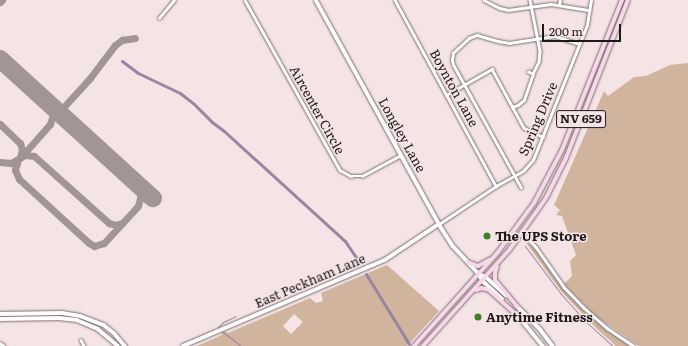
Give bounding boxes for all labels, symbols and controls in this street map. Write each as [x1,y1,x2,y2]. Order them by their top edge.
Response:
scale bar [544,16,623,42]
text: 200 m [549,22,583,40]
street label: Boynton Lane [426,47,482,129]
street label: Aircenter Circle [286,63,348,157]
street label: Spring Drive [515,80,561,158]
street label: Longley Lane [375,95,429,175]
road number: NV 659 [556,109,606,129]
place label: The UPS Store [495,228,587,244]
marker: The UPS Store [482,231,492,241]
street label: East Peckham Lane [252,251,368,311]
place label: Anytime Fitness [486,309,593,325]
marker: Anytime Fitness [473,312,483,322]

